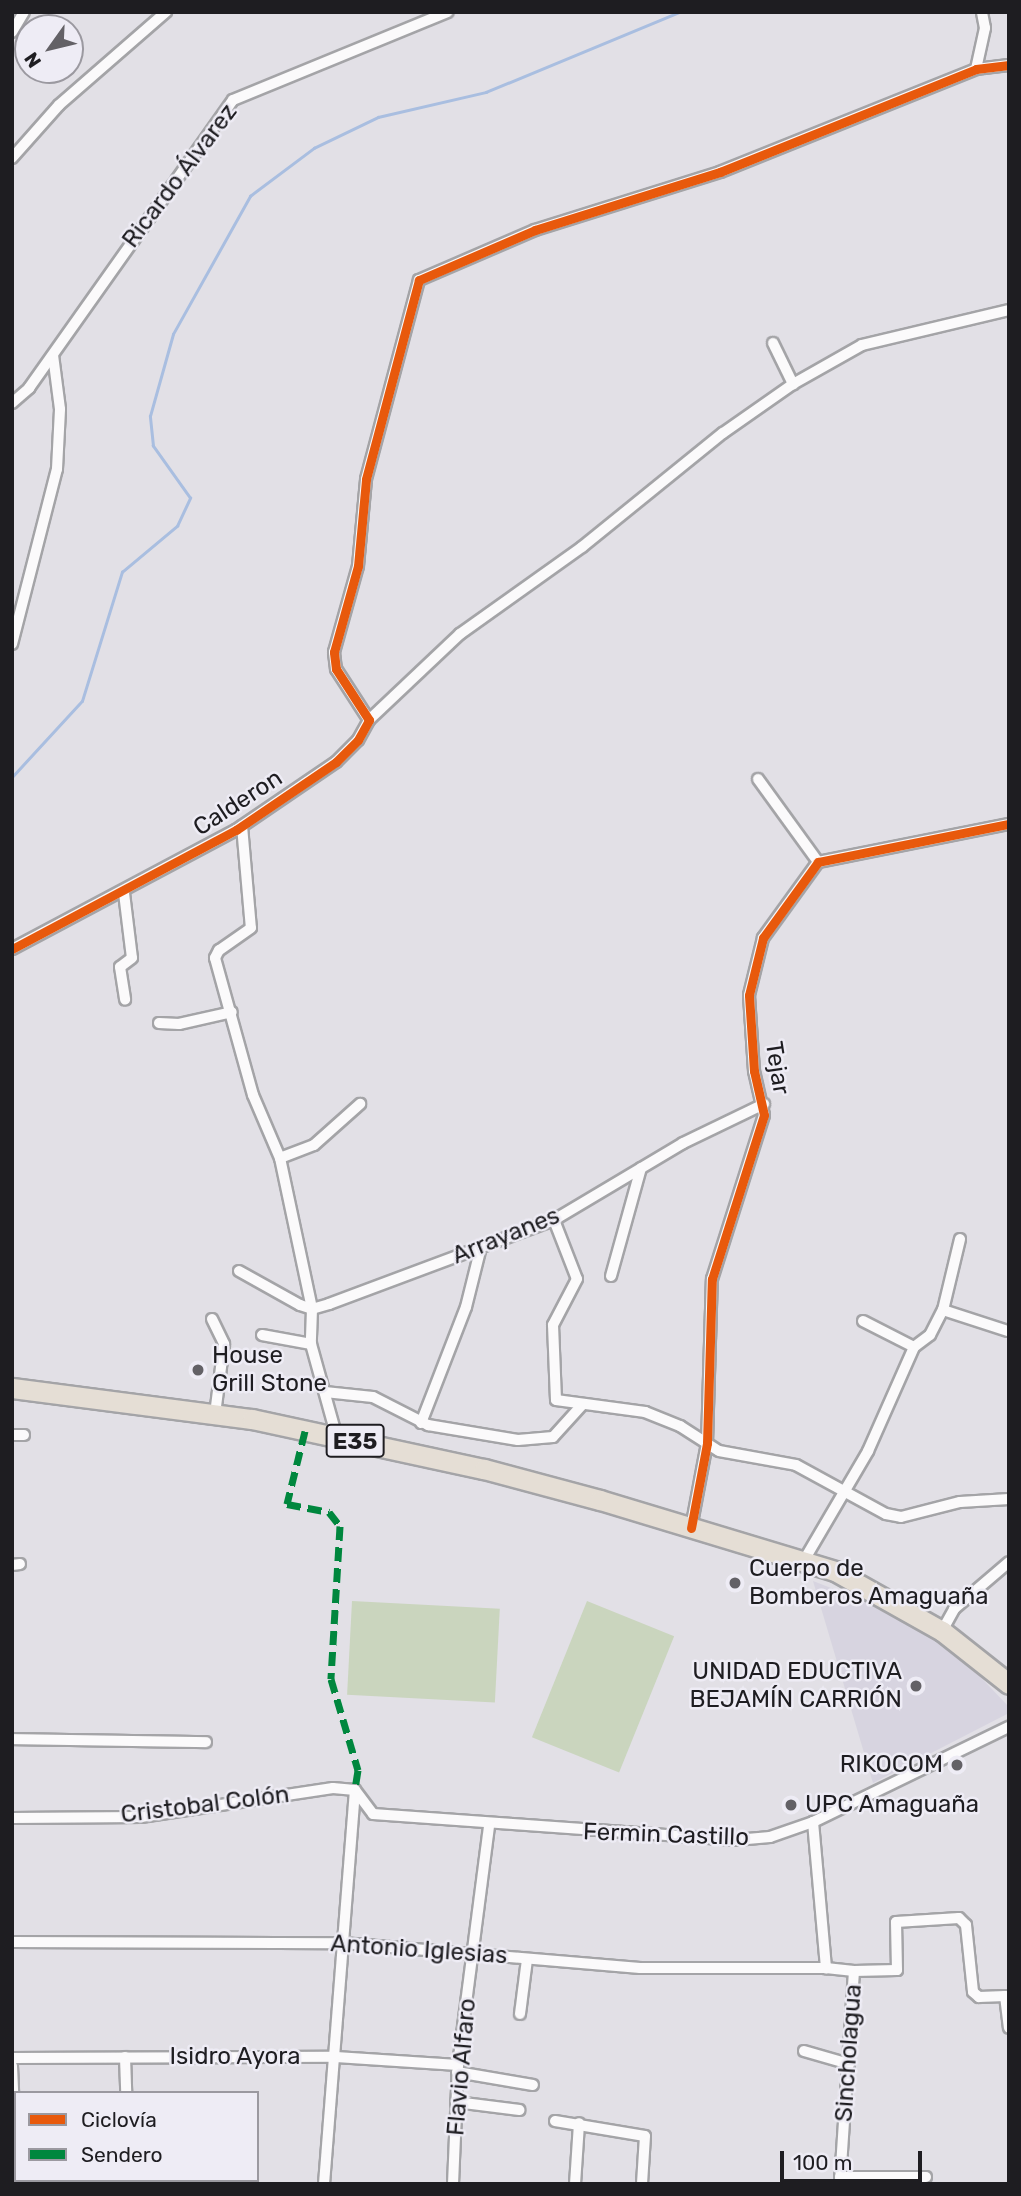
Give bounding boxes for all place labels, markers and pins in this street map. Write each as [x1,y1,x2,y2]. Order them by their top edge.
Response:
place label: House Grill Stone [212,1342,327,1398]
marker: House Grill Stone [190,1362,206,1378]
place label: Cuerpo de Bomberos Amaguaña [749,1555,989,1611]
marker: Cuerpo de Bomberos Amaguaña [727,1575,743,1591]
place label: UNIDAD EDUCTIVA BEJAMÍN CARRIÓN [689,1658,902,1714]
marker: UNIDAD EDUCTIVA BEJAMÍN CARRIÓN [908,1678,924,1694]
place label: RIKOCOM [840,1751,943,1779]
marker: RIKOCOM [949,1757,965,1773]
place label: UPC Amaguaña [805,1791,980,1819]
marker: UPC Amaguaña [783,1797,799,1813]

